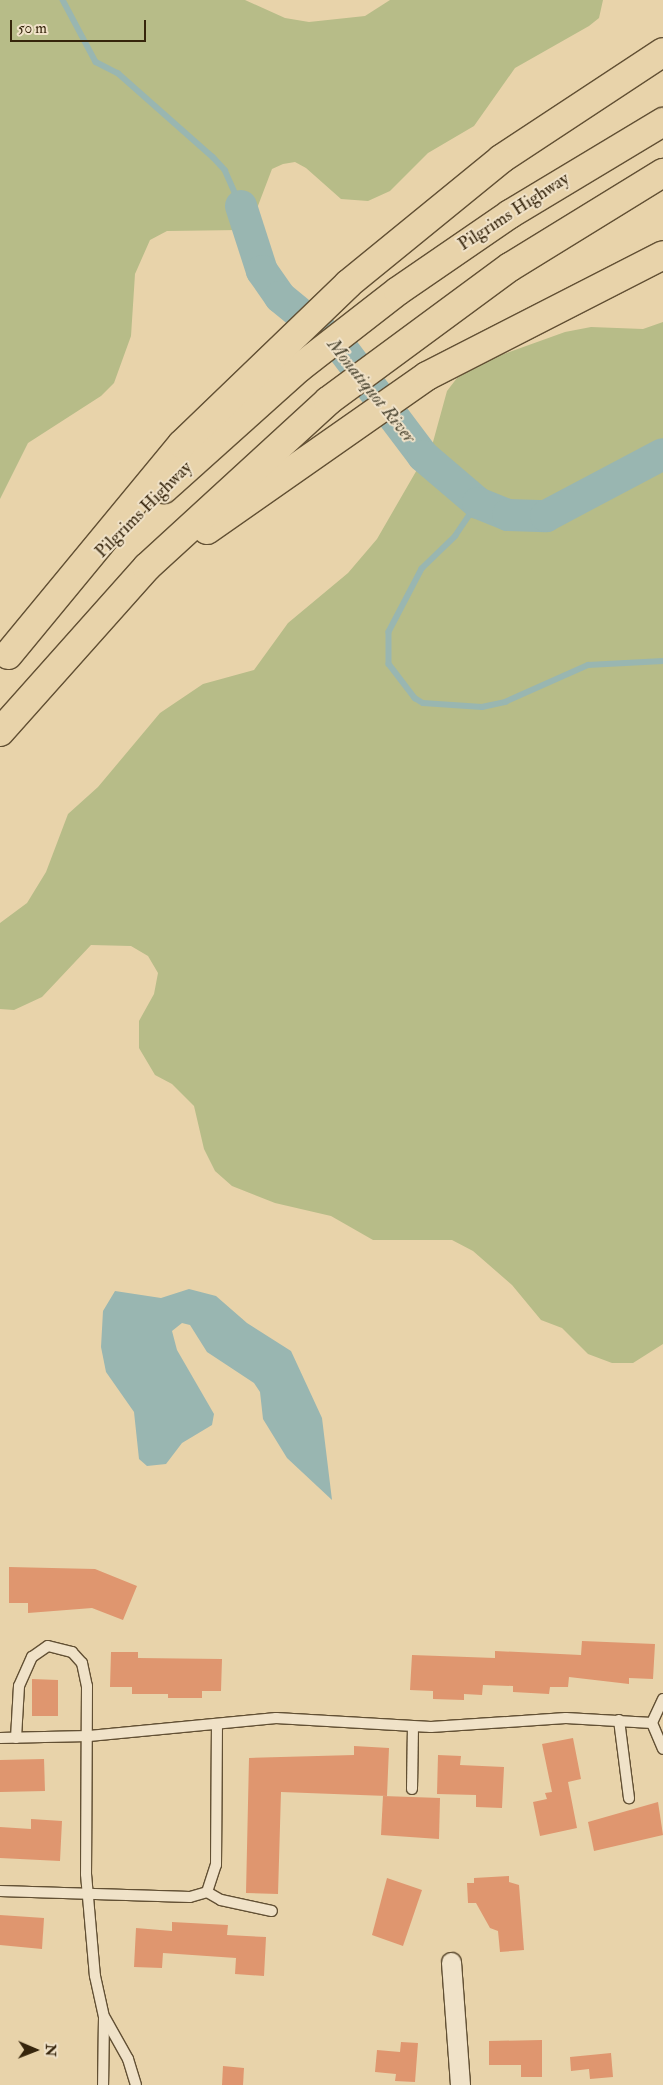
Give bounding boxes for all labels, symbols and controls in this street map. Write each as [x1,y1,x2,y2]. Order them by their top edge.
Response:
scale bar [12,10,149,42]
text: 50 m [18,19,47,38]
street label: Pilgrims Highway [454,168,574,256]
water label: Monatiquot River [322,334,420,448]
street label: Pilgrims Highway [91,457,197,563]
north arrow [10,2025,60,2075]
text: N [42,2044,59,2057]

